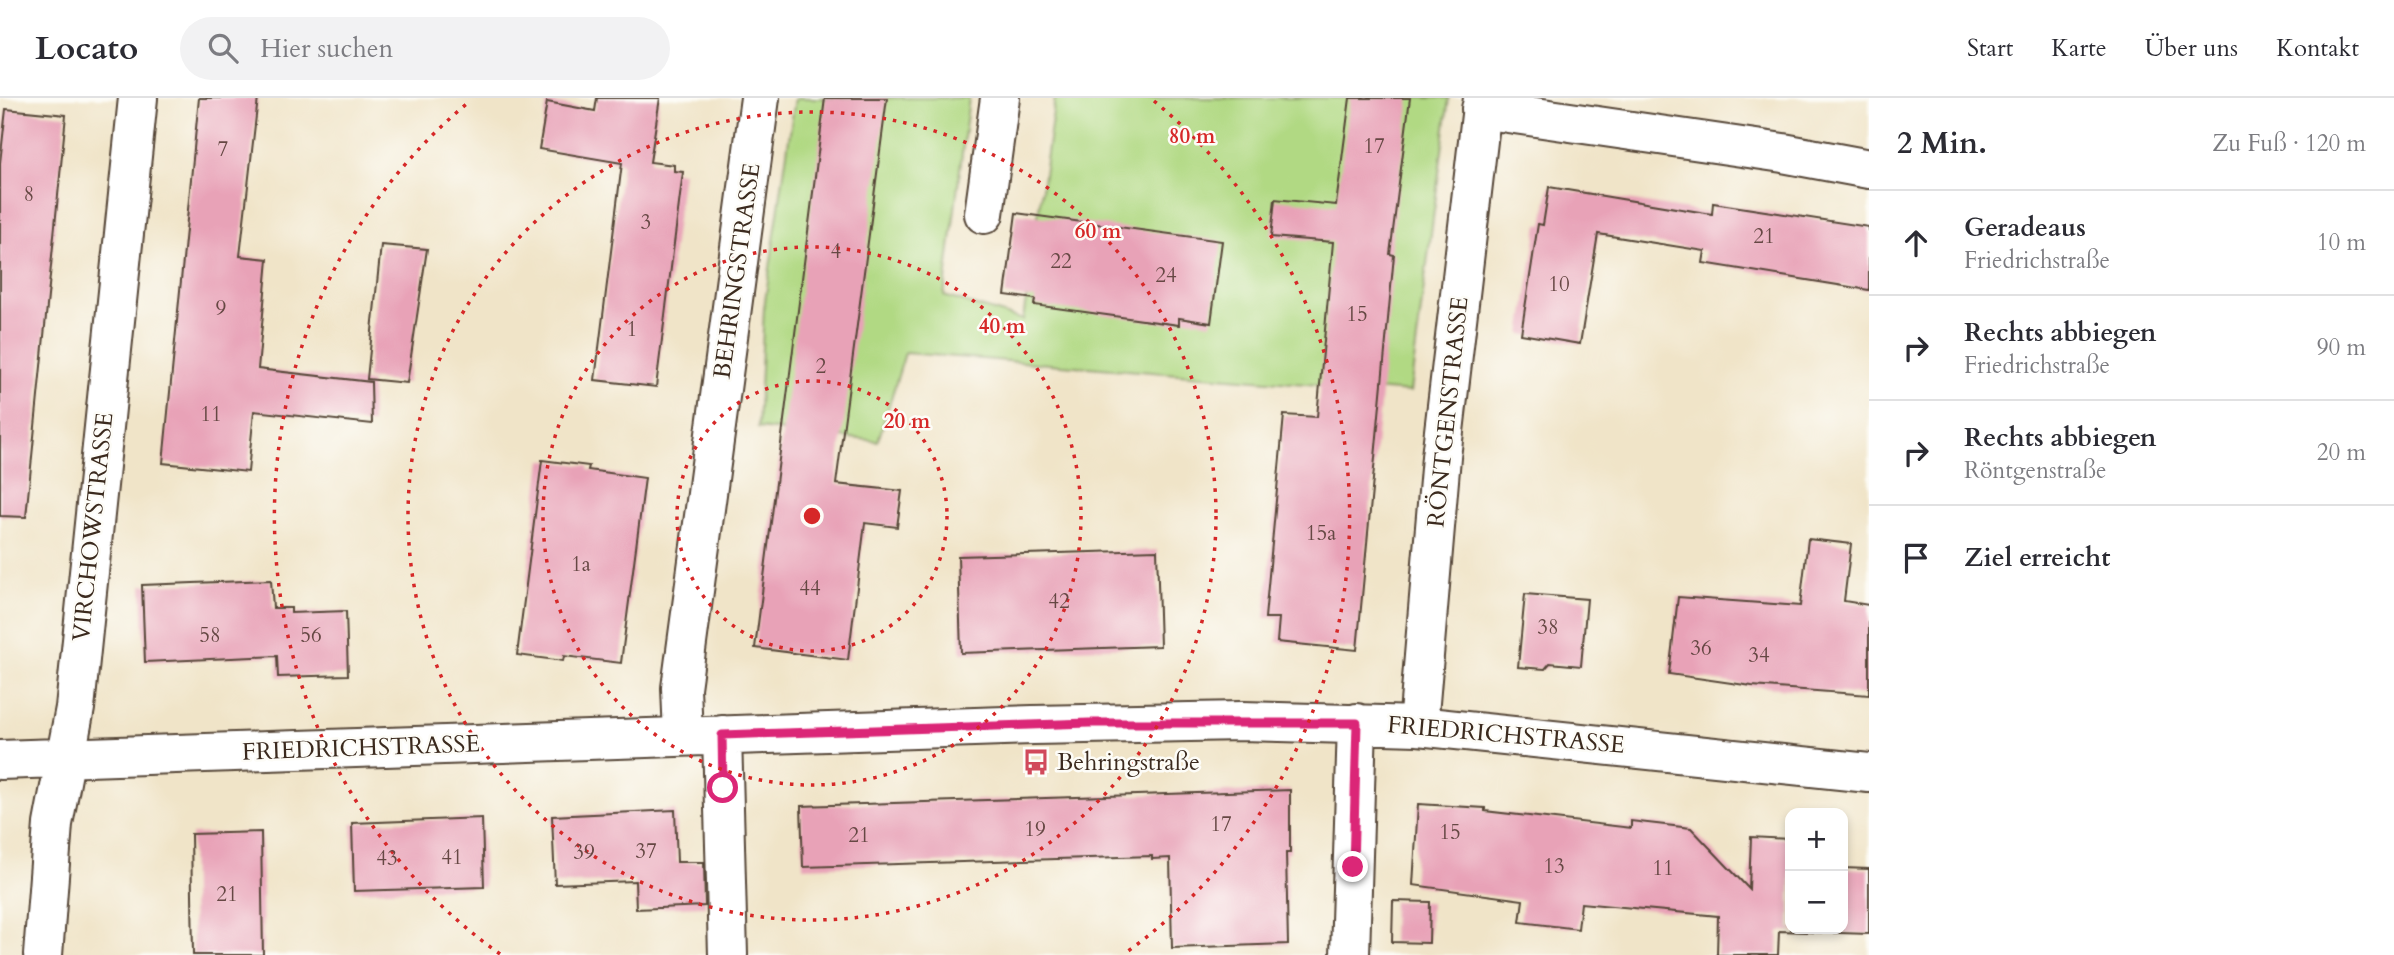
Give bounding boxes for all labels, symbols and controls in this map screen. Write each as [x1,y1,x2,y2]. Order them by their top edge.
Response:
search box [180,17,670,80]
text: Locato [35,26,138,71]
icon: search [204,29,242,67]
text: Hier suchen [260,31,393,66]
text: Start [1967,32,2013,65]
text: Karte [2051,32,2107,65]
text: Über uns [2145,32,2238,65]
text: Kontakt [2276,32,2359,65]
text: 80 m [1169,122,1216,151]
text: 2 Min. [1897,123,1987,164]
text: Zu Fuß · 120 m [2212,128,2366,159]
house number: 17 [1363,132,1385,161]
house number: 7 [218,135,229,164]
street label: BEHRINGSTRASSE [706,161,768,381]
house number: 8 [24,180,34,209]
house number: 3 [641,208,651,237]
text: Geradeaus [1964,210,2086,245]
text: 60 m [1075,217,1122,246]
house number: 21 [1753,222,1775,251]
icon: ahead [1897,224,1935,262]
text: 10 m [2317,227,2366,258]
house number: 4 [831,237,842,266]
text: Friedrichstraße [1964,245,2110,276]
house number: 22 [1050,247,1072,276]
house number: 24 [1155,261,1177,290]
house number: 10 [1548,270,1570,299]
house number: 9 [216,294,227,323]
street label: RÖNTGENSTRASSE [1419,295,1477,529]
house number: 15 [1346,300,1368,329]
text: 40 m [979,312,1026,341]
house number: 1 [627,315,637,344]
text: Rechts abbiegen [1964,315,2156,350]
icon: right [1897,329,1935,367]
text: 90 m [2317,332,2366,363]
text: Friedrichstraße [1964,350,2110,381]
house number: 2 [816,352,827,381]
house number: 11 [200,400,222,429]
text: 20 m [884,407,931,436]
street label: VIRCHOWSTRASSE [65,411,121,643]
text: Rechts abbiegen [1964,420,2156,455]
icon: right [1897,434,1935,472]
text: 20 m [2317,437,2366,468]
text: Röntgenstraße [1964,455,2107,486]
centre of rings [800,504,824,528]
house number: 15a [1306,519,1336,548]
icon: arrive [1897,539,1935,577]
text: Ziel erreicht [1964,540,2110,575]
house number: 1a [571,550,591,579]
house number: 44 [799,574,821,603]
house number: 42 [1048,587,1070,616]
house number: 38 [1537,613,1559,642]
house number: 58 [199,621,221,650]
house number: 56 [300,621,322,650]
house number: 36 [1690,634,1712,663]
house number: 34 [1748,641,1770,670]
street label: FRIEDRICHSTRASSE [1386,708,1626,762]
street label: FRIEDRICHSTRASSE [241,727,481,769]
place label: Behringstraße [1057,746,1200,779]
bus stop icon: Behringstraße [1021,747,1051,777]
route start [707,772,738,803]
map controls [1785,808,1848,934]
button: + [1785,808,1848,871]
house number: 17 [1210,810,1232,839]
house number: 19 [1024,815,1046,844]
house number: 15 [1439,818,1461,847]
house number: 21 [848,821,870,850]
house number: 37 [635,837,657,866]
house number: 39 [573,838,595,867]
house number: 41 [441,843,463,872]
house number: 43 [376,844,398,873]
route end [1337,851,1368,882]
house number: 13 [1543,852,1565,881]
house number: 11 [1652,854,1674,883]
button: − [1785,871,1848,934]
house number: 21 [216,880,238,909]

